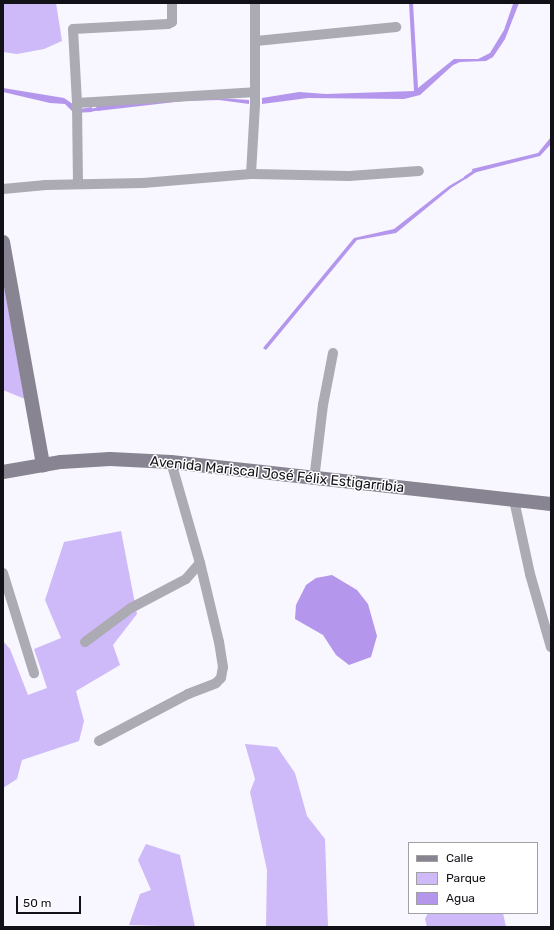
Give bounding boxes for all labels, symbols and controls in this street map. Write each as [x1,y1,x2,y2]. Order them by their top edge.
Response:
street label: Avenida Mariscal José Félix Estigarribia [149,453,405,497]
legend [408,842,538,914]
text: Calle [446,851,473,865]
text: Parque [446,871,486,885]
scale bar [18,888,83,914]
text: Agua [446,891,475,905]
text: 50 m [23,896,51,910]

